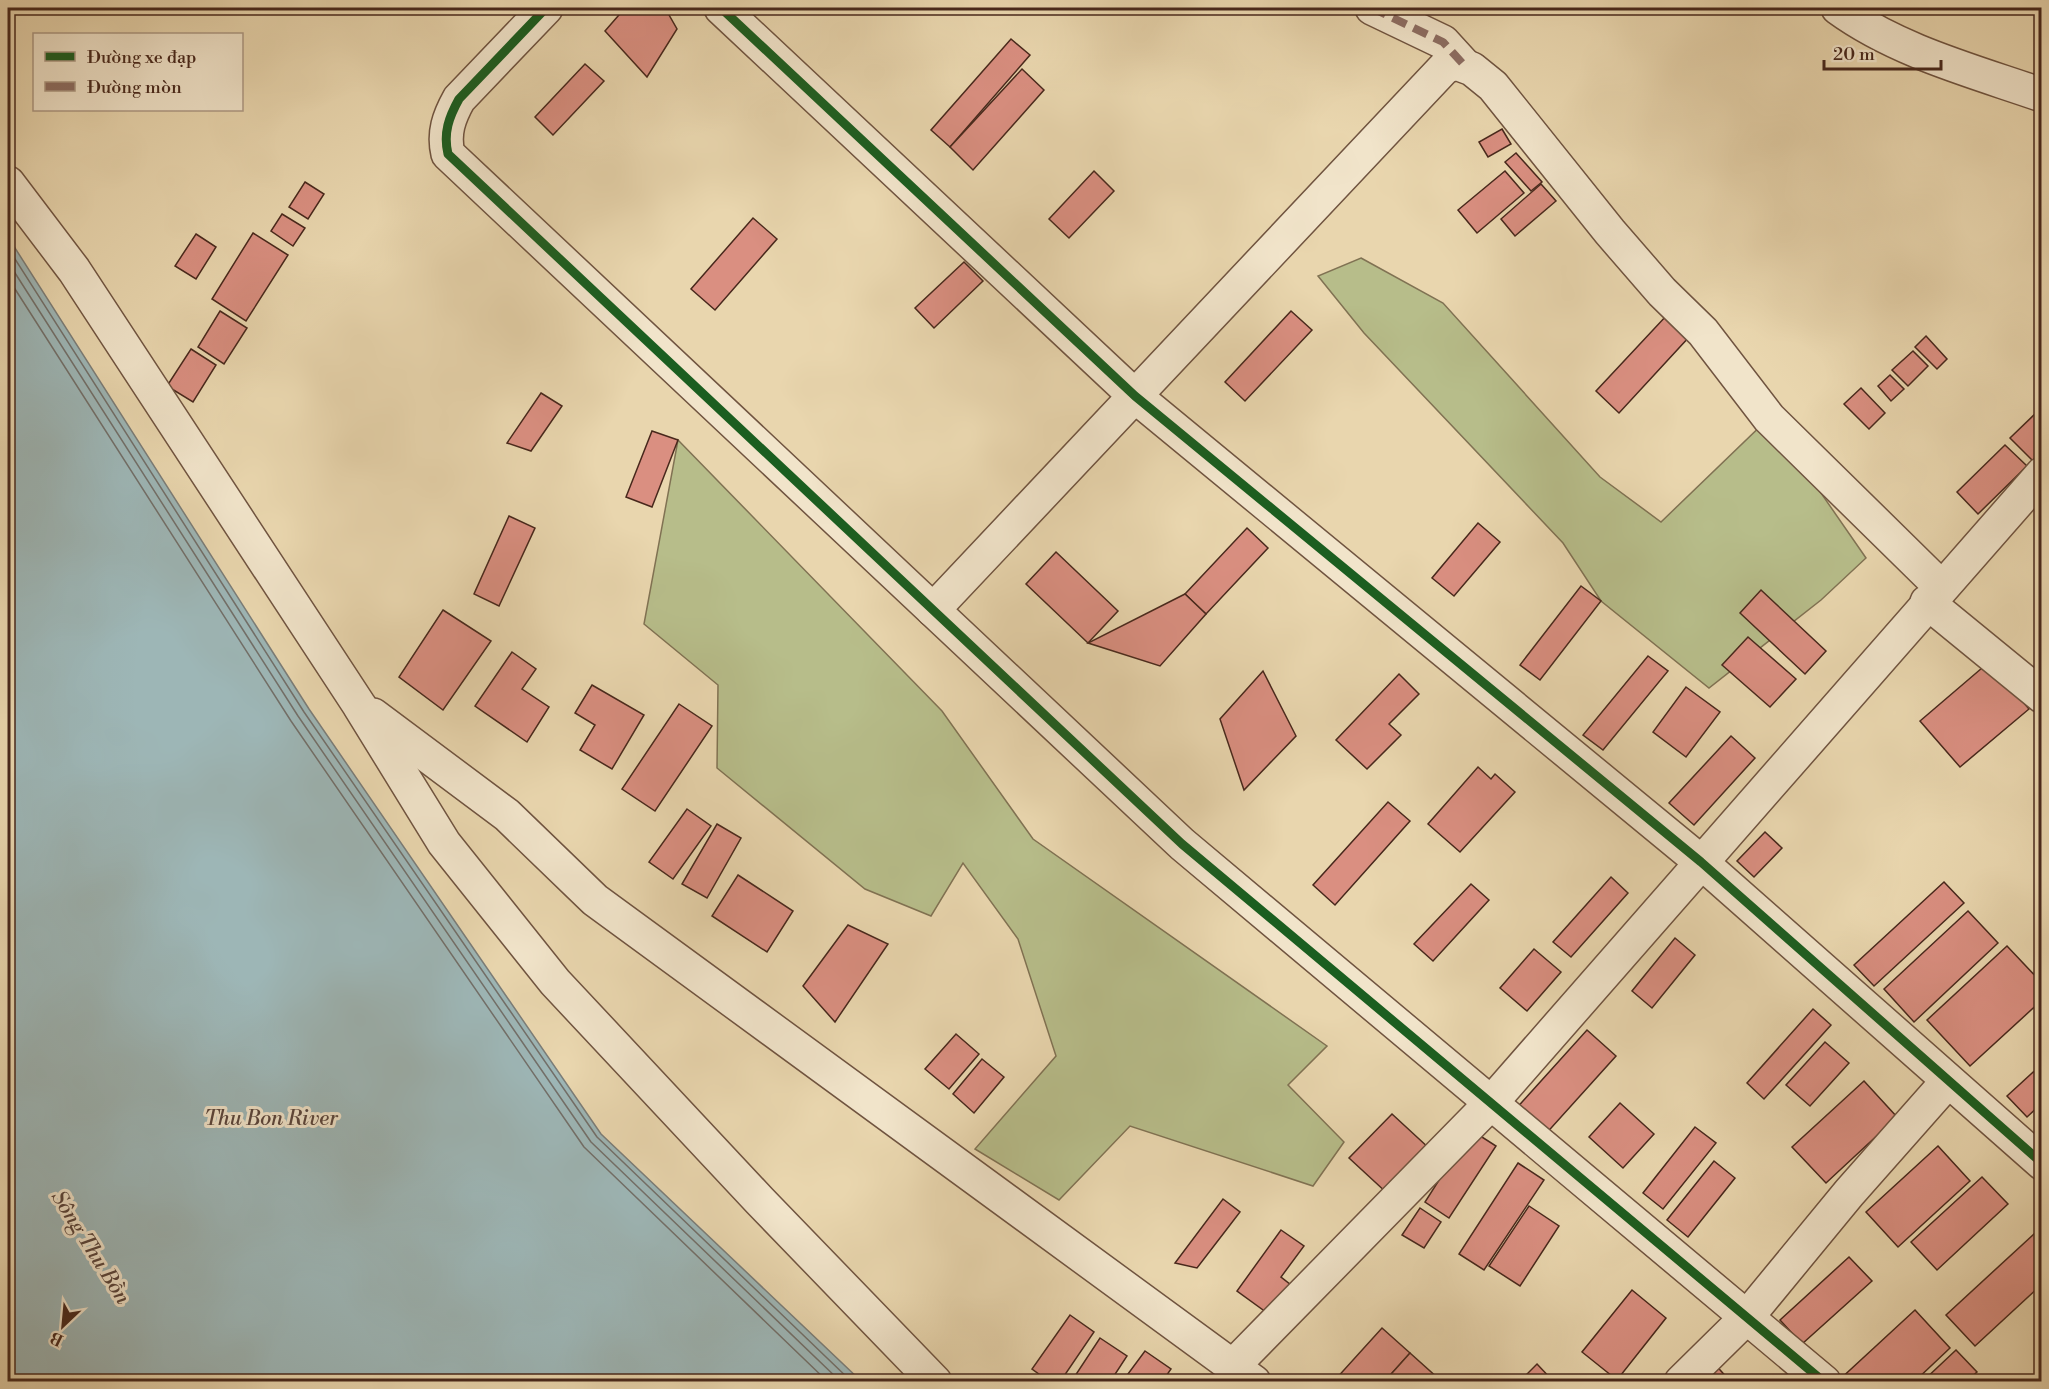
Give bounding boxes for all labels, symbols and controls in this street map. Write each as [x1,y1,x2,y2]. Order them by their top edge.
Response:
legend [33,33,243,111]
scale bar [1824,33,1941,71]
text: 20 m [1833,43,1875,66]
text: Đường xe đạp [87,46,196,69]
text: Đường mòn [87,76,182,99]
water label: Thu Bon River [204,1106,339,1132]
water label: Sông Thu Bồn [45,1186,135,1309]
north arrow [33,1296,93,1356]
text: B [47,1327,67,1350]

